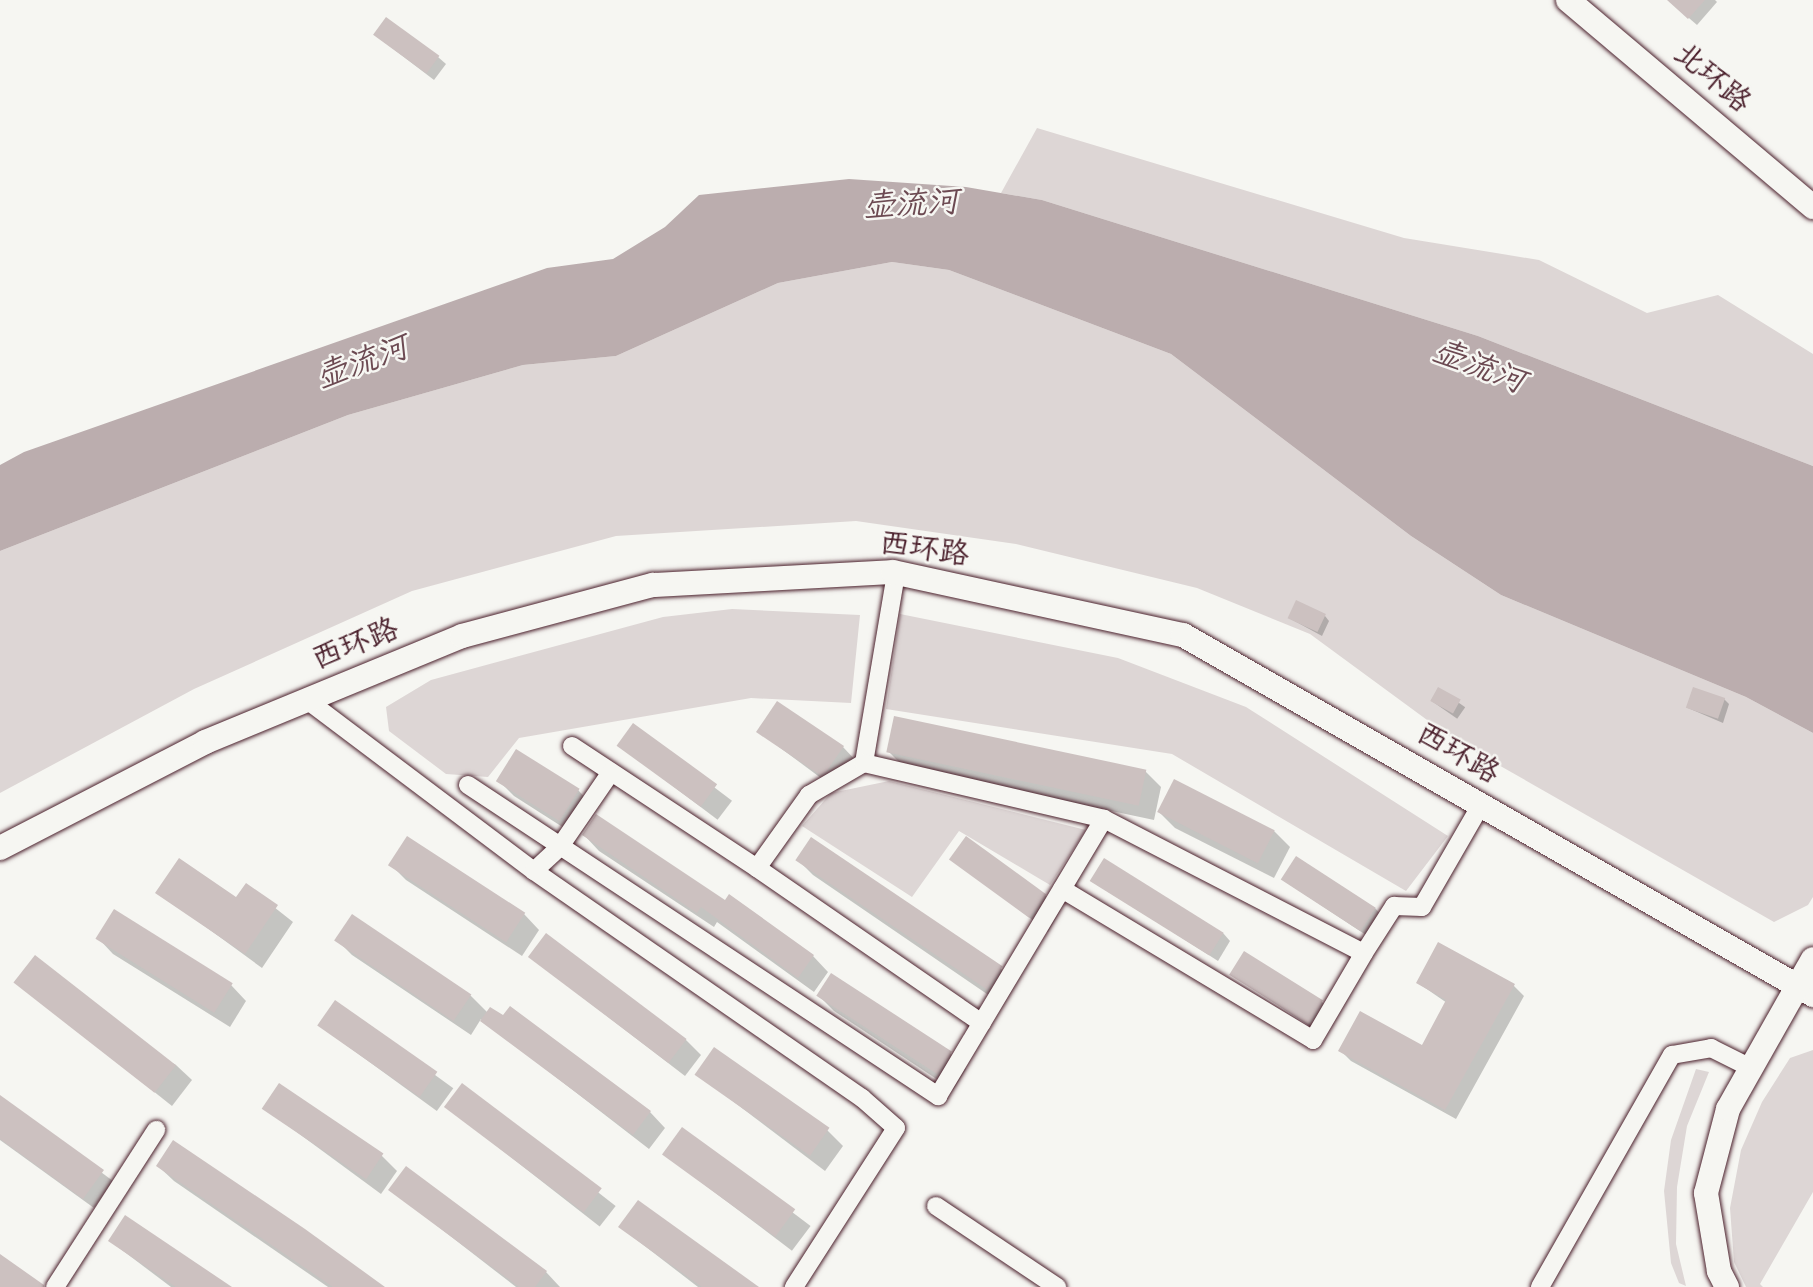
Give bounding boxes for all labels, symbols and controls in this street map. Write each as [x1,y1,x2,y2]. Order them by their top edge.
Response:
street label: 北环路 [1665,36,1757,122]
water label: 壶流河 [862,185,960,229]
water label: 壶流河 [311,331,415,399]
water label: 壶流河 [1426,334,1530,404]
street label: 西环路 [877,527,971,575]
street label: 西环路 [308,612,404,680]
street label: 西环路 [1409,717,1505,793]

